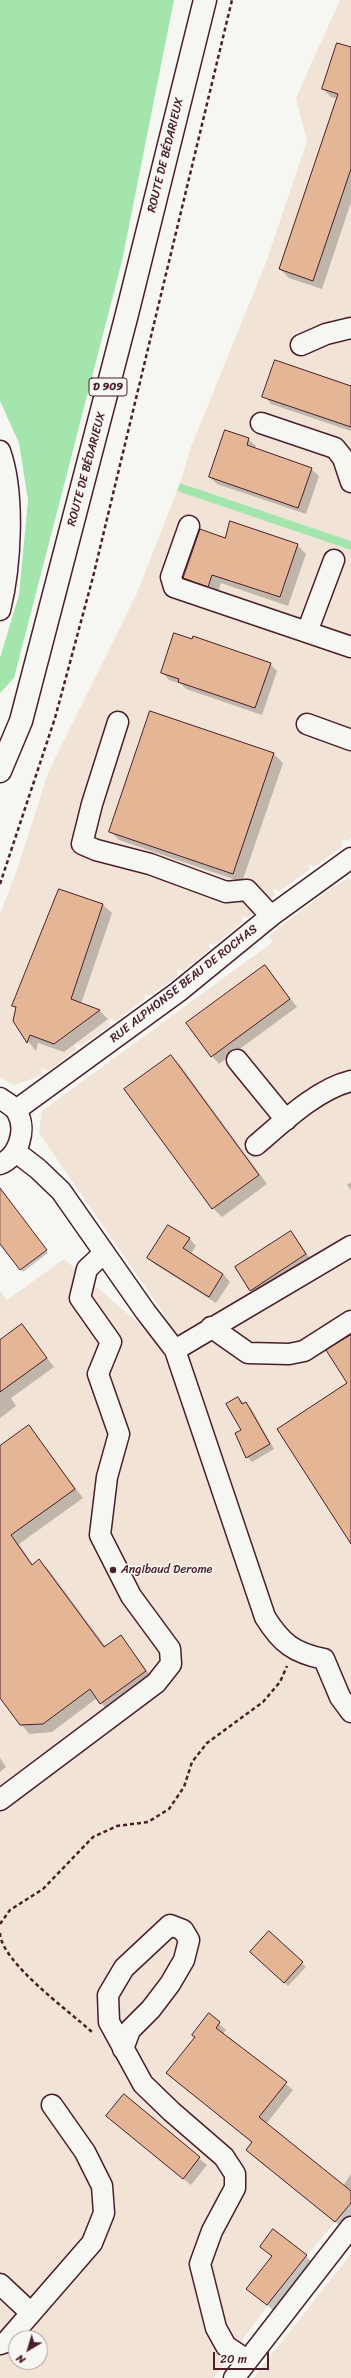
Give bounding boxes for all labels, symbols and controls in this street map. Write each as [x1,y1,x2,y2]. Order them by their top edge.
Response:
street label: ROUTE DE BÉDARIEUX [145,96,187,214]
road number: D 909 [89,378,127,396]
street label: ROUTE DE BÉDARIEUX [65,410,109,528]
street label: RUE ALPHONSE BEAU DE ROCHAS [108,922,260,1046]
place label: Angibaud Derome [121,1563,212,1577]
marker: Angibaud Derome [108,1565,118,1575]
north arrow [8,2330,48,2370]
scale bar [215,2344,271,2370]
text: 20 m [220,2348,247,2370]
text: N [12,2349,30,2369]

